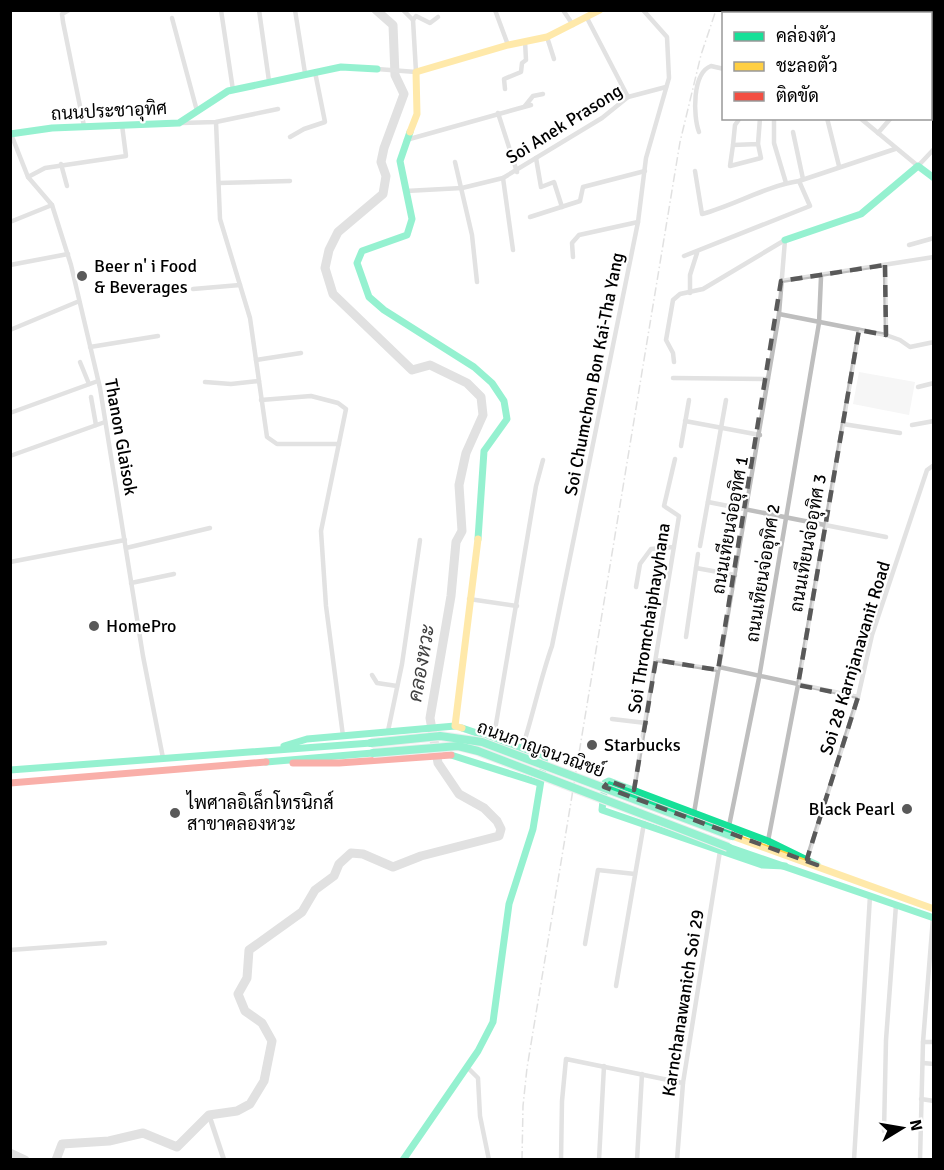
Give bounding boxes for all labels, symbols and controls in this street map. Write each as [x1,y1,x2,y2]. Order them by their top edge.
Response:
legend [722,12,932,120]
text: คล่องตัว [776,24,836,47]
text: ชะลอตัว [776,55,838,77]
street label: Soi Anek Prasong [502,79,626,169]
text: ติดขัด [776,85,819,107]
street label: ถนนประชาอุทิศ [50,97,168,126]
street label: Soi Chumchon Bon Kai-Tha Yang [560,251,628,497]
place label: Beer n' i Food & Beverages [94,255,197,298]
marker: Beer n' i Food & Beverages [75,269,89,283]
street label: Thanon Glaisok [100,377,142,497]
street label: ถนนเทียนจ่ออุทิศ 1 [705,454,754,596]
street label: ถนนเทียนจ่ออุทิศ 3 [783,472,832,614]
street label: ถนนเทียนจ่ออุทิศ 2 [739,502,786,644]
street label: Soi Thromchaiphayyhana [623,521,675,715]
street label: Soi 28 Karnjanavanit Road [815,558,895,758]
place label: HomePro [106,615,176,637]
marker: HomePro [87,619,101,633]
water label: คลองหวะ [402,622,441,704]
street label: ถนนกาญจนวณิชย์ [474,714,609,782]
place label: Starbucks [604,734,681,756]
marker: Starbucks [585,738,599,752]
place label: ไพศาลอิเล็กโทรนิกส์ สาขาคลองหวะ [185,789,334,835]
place label: Black Pearl [809,798,895,820]
marker: Black Pearl [900,802,914,816]
marker: ไพศาลอิเล็กโทรนิกส์ สาขาคลองหวะ [168,806,182,820]
street label: Karnchanawanich Soi 29 [657,908,709,1098]
north arrow [872,1098,932,1158]
text: N [905,1118,927,1133]

